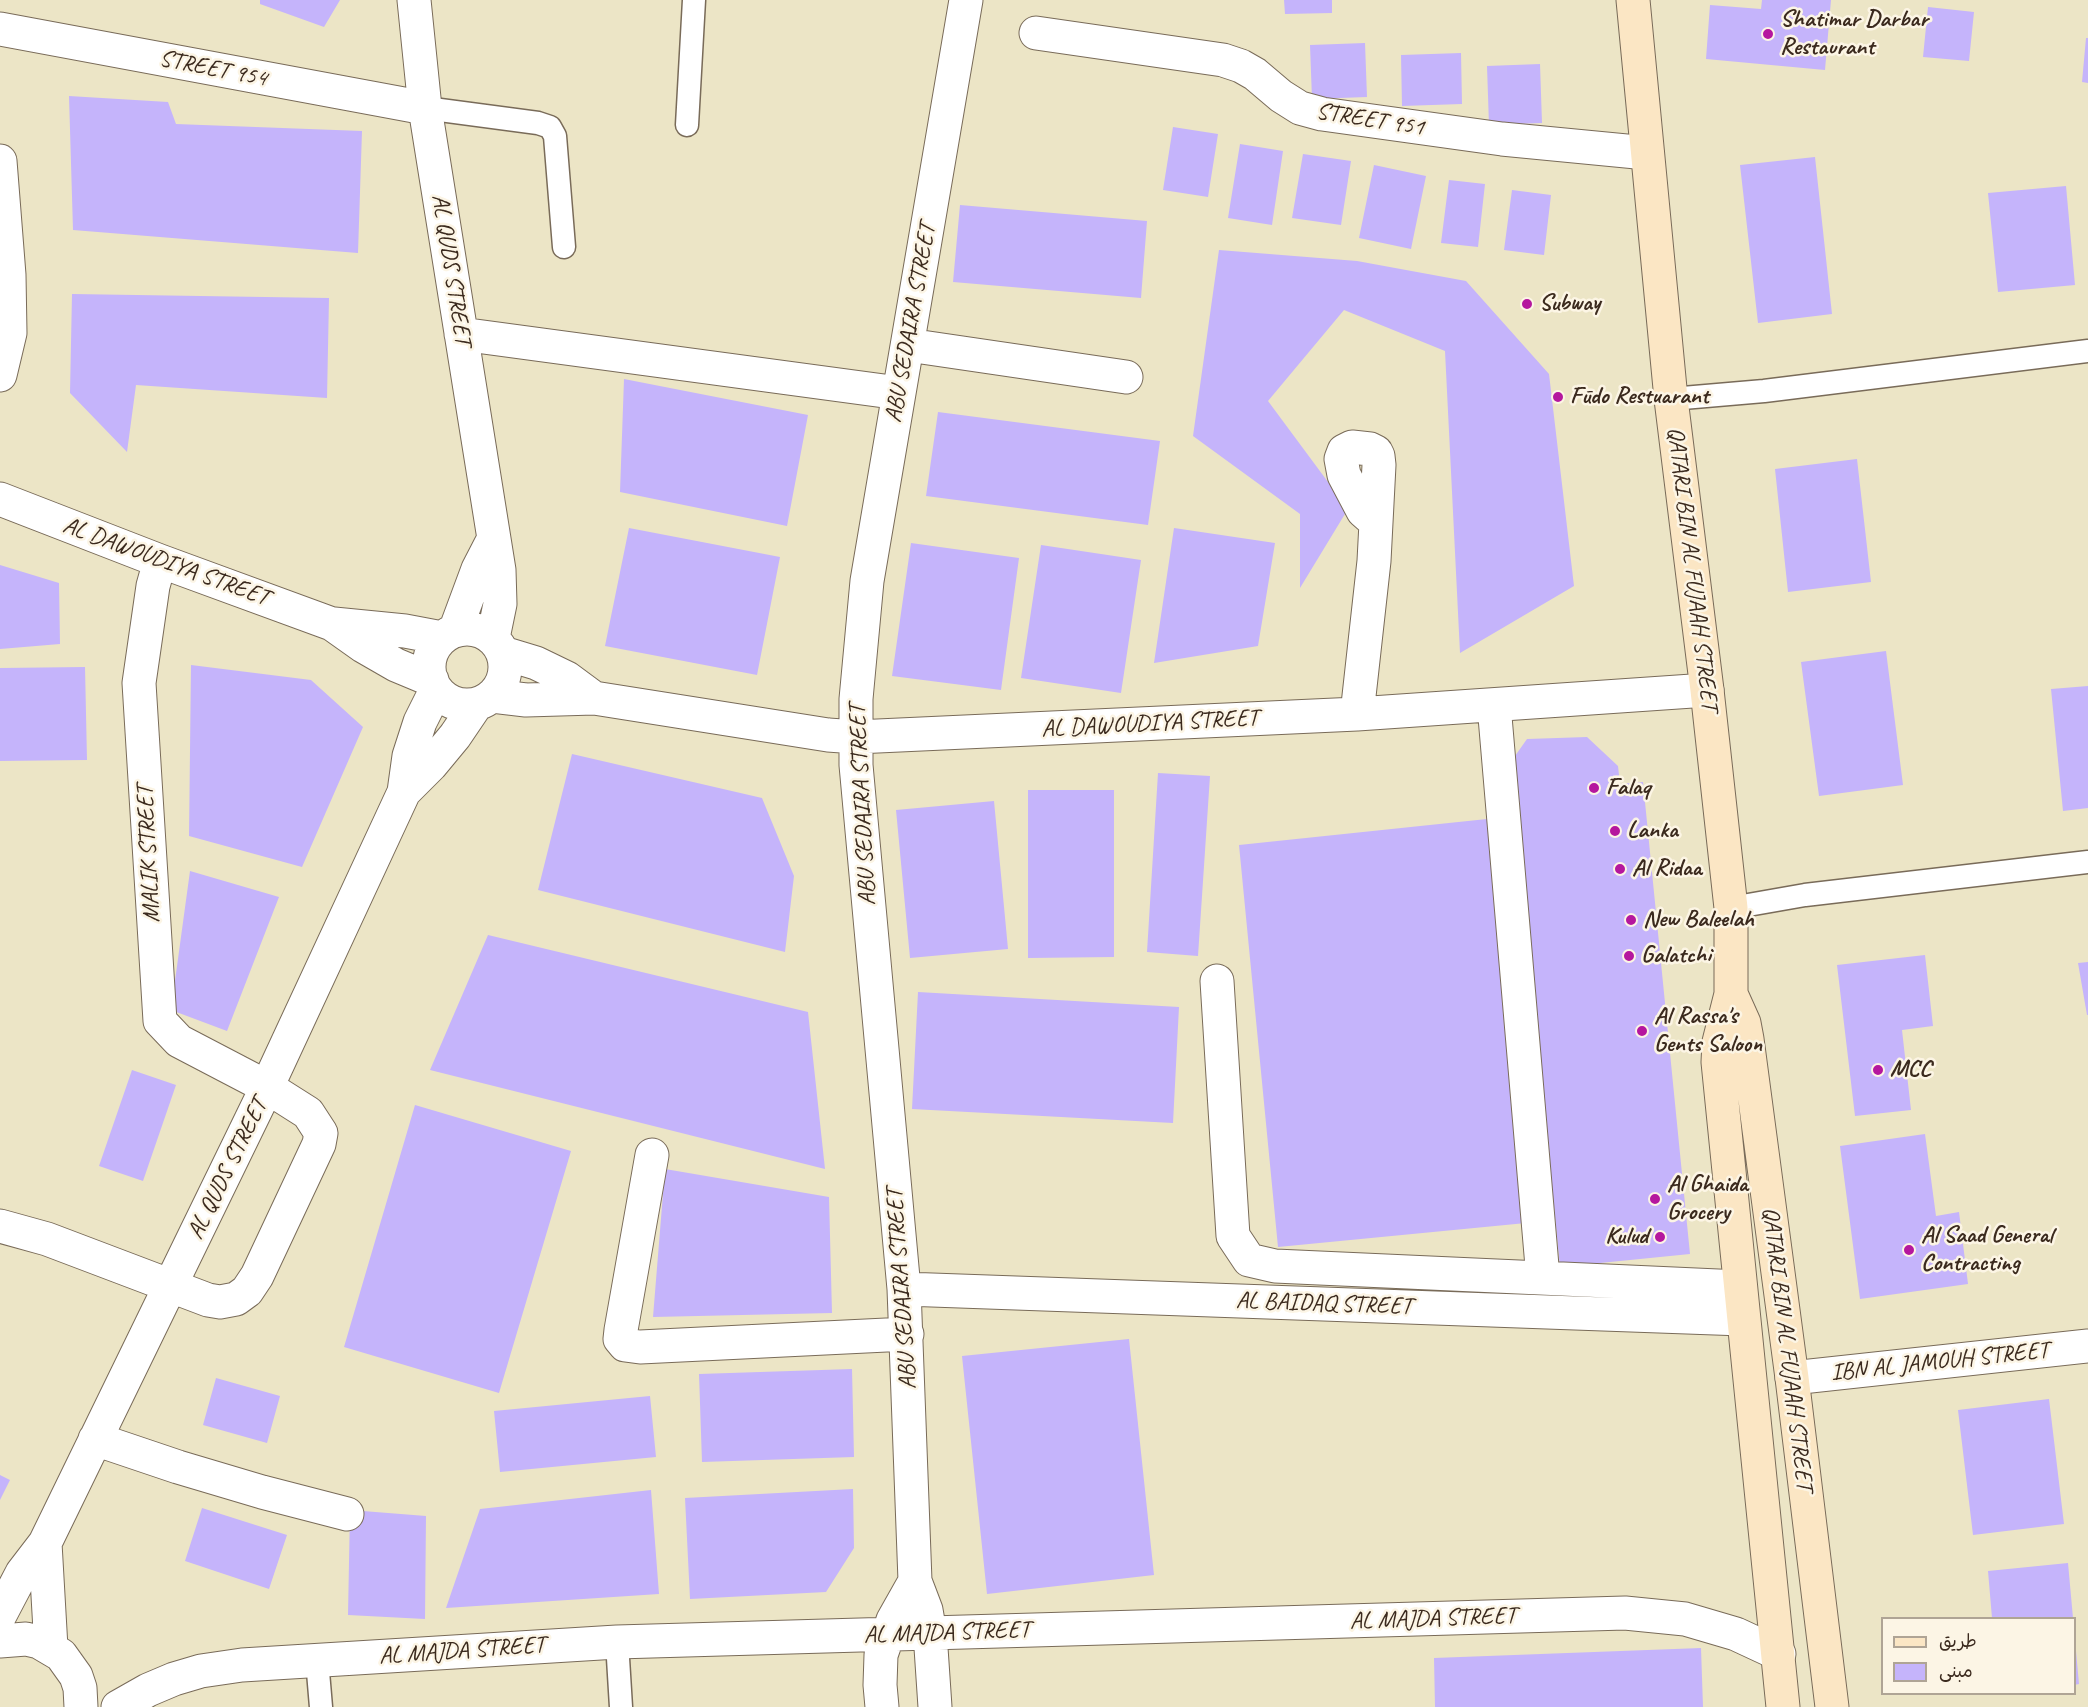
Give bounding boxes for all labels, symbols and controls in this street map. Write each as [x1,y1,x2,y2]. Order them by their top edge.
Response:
place label: Shatimar Darbar Restaurant [1780,6,1928,62]
marker: Shatimar Darbar Restaurant [1761,27,1775,41]
street label: STREET 954 [157,44,269,94]
street label: STREET 951 [1314,97,1426,143]
street label: AL QUDS STREET [425,192,477,348]
street label: ABU SEDAIRA STREET [879,221,943,425]
place label: Subway [1539,290,1600,318]
marker: Subway [1520,297,1534,311]
place label: Fūdo Restuarant [1570,383,1709,411]
marker: Fūdo Restuarant [1551,390,1565,404]
street label: QATARI BIN AL FUJAAH STREET [1660,425,1724,713]
street label: AL DAWOUDIYA STREET [59,511,273,613]
street label: ABU SEDAIRA STREET [843,704,883,906]
street label: AL DAWOUDIYA STREET [1041,704,1259,744]
place label: Falaq [1606,774,1650,802]
marker: Falaq [1587,781,1601,795]
street label: MALIK STREET [131,785,167,923]
place label: Lanka [1627,817,1678,845]
marker: Lanka [1608,824,1622,838]
place label: Al Ridaa [1632,855,1702,883]
marker: Al Ridaa [1613,862,1627,876]
place label: New Baleelah [1643,906,1754,934]
marker: New Baleelah [1624,913,1638,927]
place label: Galatchi [1641,942,1711,970]
marker: Galatchi [1622,949,1636,963]
place label: Al Rassa's Gents Saloon [1654,1003,1762,1059]
marker: Al Rassa's Gents Saloon [1635,1024,1649,1038]
place label: MCC [1890,1056,1931,1084]
marker: MCC [1871,1063,1885,1077]
street label: AL QUDS STREET [182,1094,274,1244]
place label: Al Ghaida Grocery [1667,1171,1748,1227]
street label: ABU SEDAIRA STREET [881,1188,923,1390]
marker: Al Ghaida Grocery [1648,1192,1662,1206]
street label: QATARI BIN AL FUJAAH STREET [1755,1205,1819,1493]
place label: Al Saad General Contracting [1921,1222,2053,1278]
place label: Kulud [1605,1223,1648,1251]
marker: Kulud [1653,1230,1667,1244]
marker: Al Saad General Contracting [1902,1243,1916,1257]
street label: AL BAIDAQ STREET [1235,1287,1413,1321]
street label: IBN AL JAMOUH STREET [1830,1336,2050,1388]
street label: AL MAJDA STREET [1349,1602,1517,1636]
street label: AL MAJDA STREET [863,1616,1031,1650]
legend [1881,1617,2076,1695]
text: طريق [1939,1630,1977,1652]
street label: AL MAJDA STREET [378,1631,546,1671]
text: مبنى [1939,1660,1973,1682]

